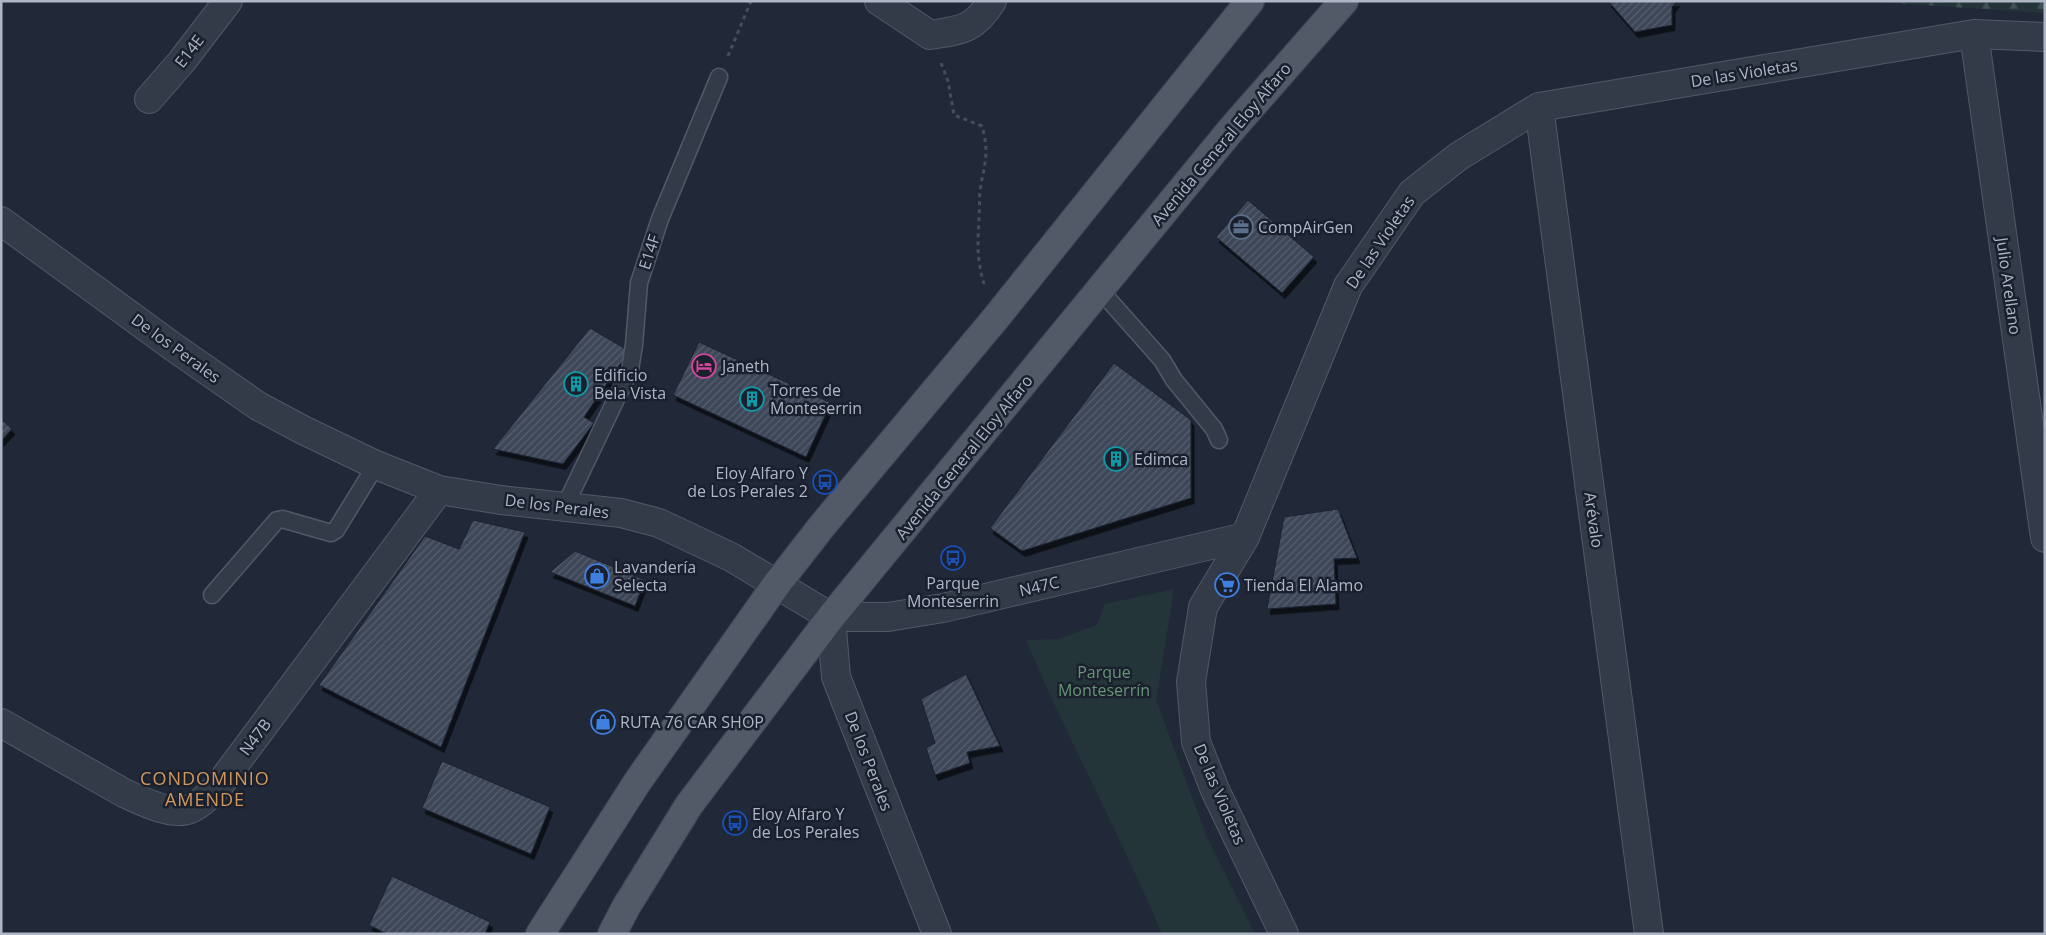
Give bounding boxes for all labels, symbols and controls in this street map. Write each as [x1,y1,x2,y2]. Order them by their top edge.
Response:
street label: E14E [169,30,209,72]
street label: De las Violetas [1689,54,1799,92]
street label: Avenida General Eloy Alfaro [1146,58,1296,230]
street label: De las Violetas [1341,191,1419,293]
office icon: CompAirGen [1228,214,1254,240]
place label: CompAirGen [1258,216,1353,238]
street label: E14F [633,232,665,272]
street label: Julio Arellano [1991,234,2027,336]
street label: De los Perales [127,308,225,388]
hotel icon: Janeth [691,353,717,379]
place label: Janeth [720,355,770,377]
place label: Edificio Bela Vista [594,364,666,404]
street label: Avenida General Eloy Alfaro [891,370,1037,544]
building icon: Edificio Bela Vista [563,371,589,397]
place label: Torres de Monteserrin [770,379,862,419]
building icon: Torres de Monteserrin [739,386,765,412]
building icon: Edimca [1103,446,1129,472]
place label: Edimca [1134,448,1188,470]
place label: Eloy Alfaro Y de Los Perales 2 [687,462,808,502]
bus stop icon: Eloy Alfaro Y de Los Perales 2 [812,469,838,495]
street label: De los Perales [504,489,610,523]
street label: Arévalo [1579,491,1609,549]
bus stop icon: Parque Monteserrin [940,545,966,571]
place label: Lavandería Selecta [614,556,696,596]
shop icon: Lavandería Selecta [584,563,610,589]
street label: N47C [1017,571,1061,601]
place label: Parque Monteserrin [907,572,999,612]
supermarket icon: Tienda El Alamo [1214,572,1240,598]
place label: Tienda El Alamo [1244,574,1363,596]
park label: Parque Monteserrín [1058,661,1150,701]
street label: De los Perales [840,708,898,814]
shop icon: RUTA 76 CAR SHOP [590,709,616,735]
place label: RUTA 76 CAR SHOP [620,711,764,733]
street label: N47B [234,714,276,760]
street label: De las Violetas [1189,740,1251,848]
district label: CONDOMINIO AMENDE [140,766,270,811]
place label: Eloy Alfaro Y de Los Perales [752,803,859,843]
bus stop icon: Eloy Alfaro Y de Los Perales [722,810,748,836]

